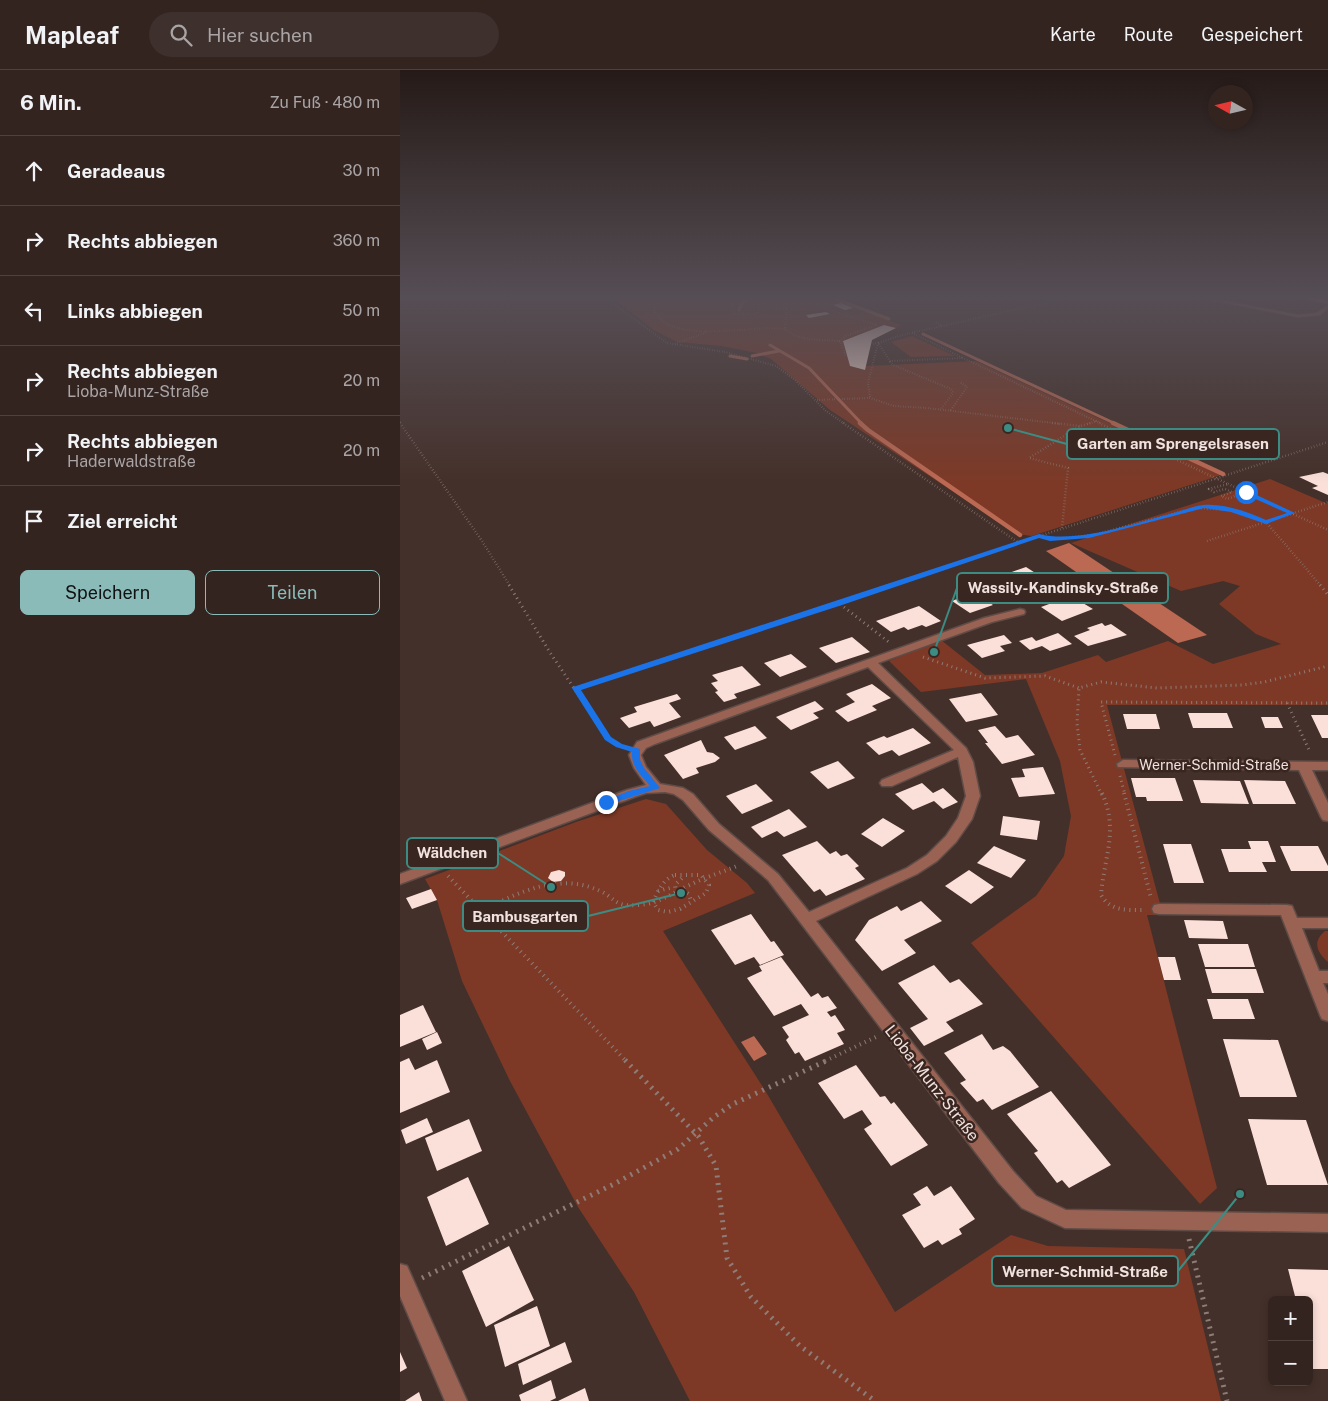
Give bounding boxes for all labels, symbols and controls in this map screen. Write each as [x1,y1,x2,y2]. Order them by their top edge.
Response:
search box [149,12,499,57]
text: Mapleaf [25,21,119,49]
icon: search [167,21,195,49]
text: Hier suchen [207,24,313,46]
text: Karte [1050,24,1096,45]
text: Route [1124,24,1173,45]
text: Gespeichert [1201,24,1303,45]
north arrow [1208,85,1253,130]
text: 6 Min. [20,90,82,115]
text: Zu Fuß · 480 m [269,93,380,112]
icon: ahead [20,157,48,185]
text: Geradeaus [67,160,165,182]
text: 30 m [343,161,380,180]
icon: right [20,227,48,255]
text: Rechts abbiegen [67,230,218,252]
text: 360 m [333,231,380,250]
icon: left [20,297,48,325]
text: Links abbiegen [67,300,203,322]
text: 50 m [342,301,380,320]
text: Rechts abbiegen [67,360,218,382]
icon: right [20,367,48,395]
text: 20 m [343,371,380,390]
text: Lioba-Munz-Straße [67,382,209,401]
callout: Garten am Sprengelsrasen [1067,429,1279,459]
text: Rechts abbiegen [67,430,218,452]
text: Garten am Sprengelsrasen [1077,435,1269,452]
icon: right [20,437,48,465]
text: 20 m [343,441,380,460]
text: Haderwaldstraße [67,452,196,471]
route start [1235,481,1258,504]
icon: arrive [20,507,48,535]
text: Ziel erreicht [67,510,178,532]
button: Speichern [20,570,195,615]
button: Teilen [205,570,380,615]
callout: Wassily-Kandinsky-Straße [957,573,1168,603]
text: Wassily-Kandinsky-Straße [968,579,1158,596]
street label: Werner-Schmid-Straße [1139,757,1289,773]
route end [595,791,618,814]
callout: Wäldchen [407,838,498,868]
text: Wäldchen [417,844,487,861]
callout: Bambusgarten [463,901,588,931]
text: Bambusgarten [472,908,578,925]
street label: Lioba-Munz-Straße [881,1021,983,1145]
callout: Werner-Schmid-Straße [992,1256,1178,1286]
text: Werner-Schmid-Straße [1002,1263,1168,1280]
map controls [1268,1296,1313,1386]
button: + [1268,1296,1313,1341]
button: − [1268,1341,1313,1386]

